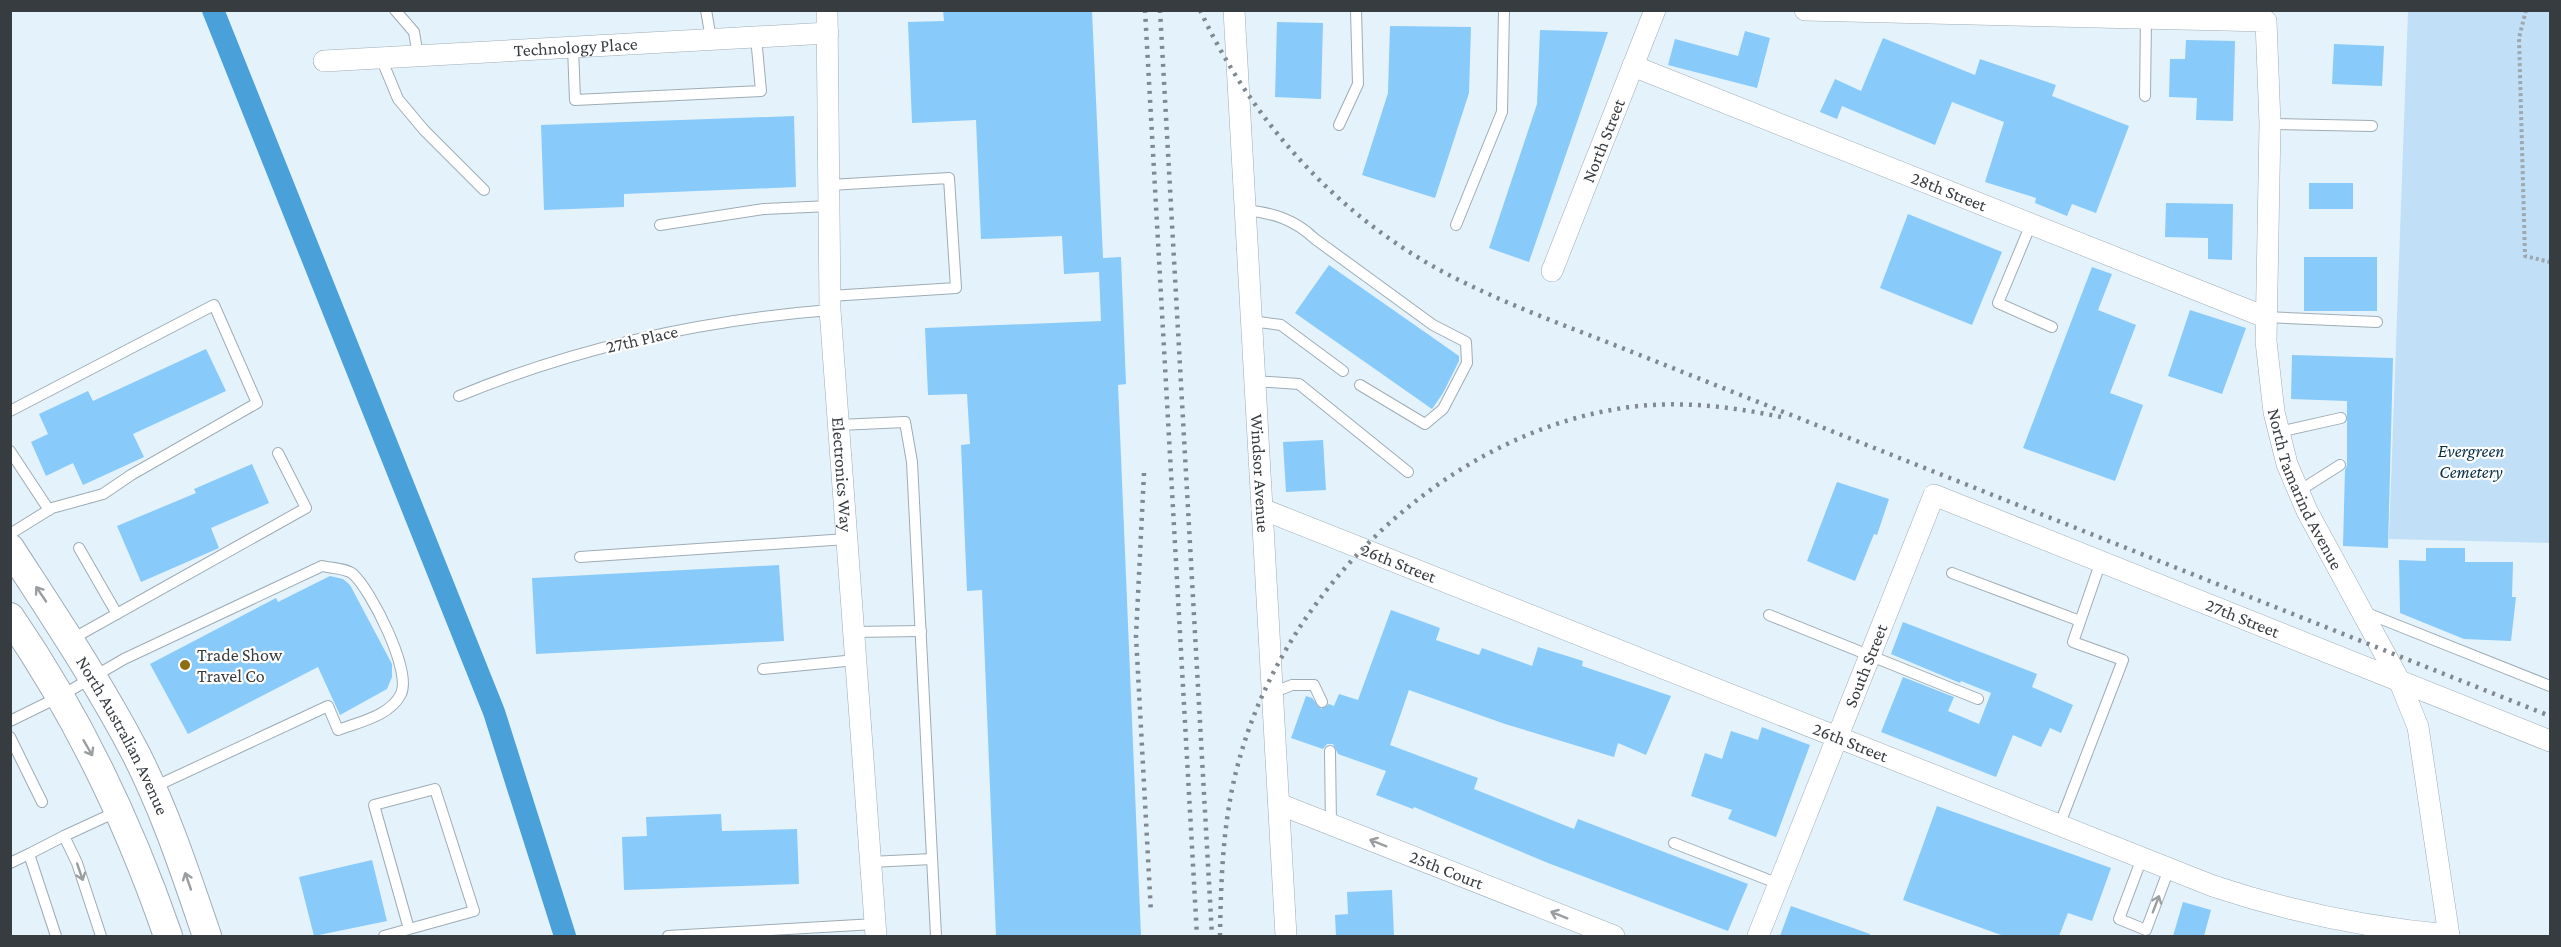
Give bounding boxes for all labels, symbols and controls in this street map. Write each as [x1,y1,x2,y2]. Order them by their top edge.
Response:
street label: Technology Place [513,34,638,60]
street label: North Street [1578,95,1629,186]
street label: 28th Street [1908,168,1991,216]
street label: 27th Place [604,321,680,357]
street label: North Tamarind Avenue [2264,406,2347,573]
street label: Windsor Avenue [1247,413,1273,533]
street label: Electronics Way [828,416,856,534]
park label: Evergreen Cemetery [2438,441,2504,482]
street label: 26th Street [1358,539,1440,587]
one-way arrow [35,586,47,602]
street label: 27th Street [2203,594,2283,642]
street label: South Street [1840,620,1892,710]
place label: Trade Show Travel Co [197,645,283,686]
street label: North Australian Avenue [72,653,172,818]
marker: Trade Show Travel Co [178,658,192,672]
street label: 26th Street [1810,718,1892,766]
one-way arrow [82,739,94,756]
one-way arrow [1369,837,1388,848]
street label: 25th Court [1407,846,1487,894]
one-way arrow [75,862,86,881]
one-way arrow [182,872,193,891]
one-way arrow [2151,895,2162,914]
one-way arrow [1550,909,1569,920]

